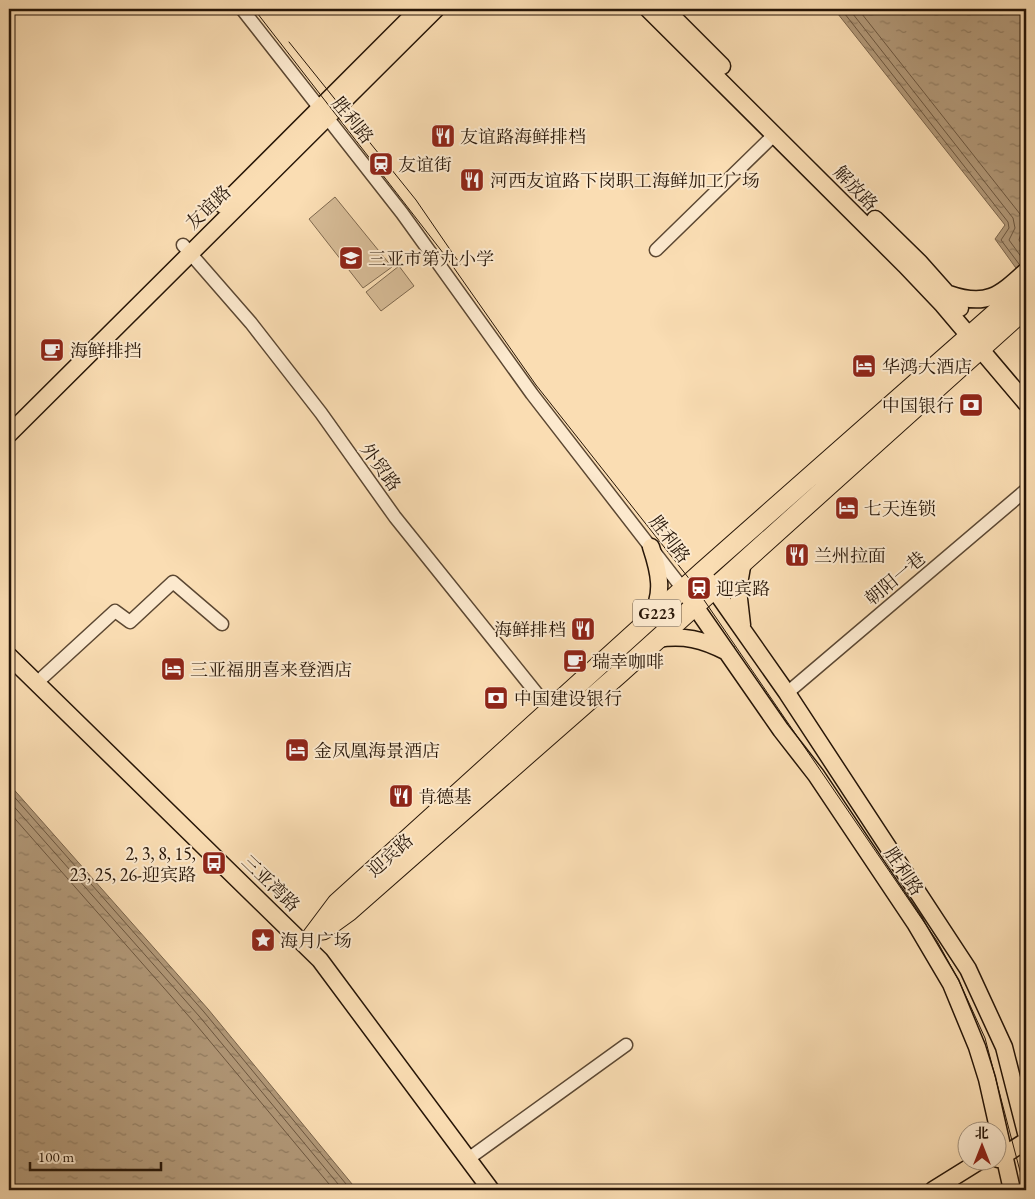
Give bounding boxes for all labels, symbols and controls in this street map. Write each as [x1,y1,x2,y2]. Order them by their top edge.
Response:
street label: 胜利路 [327,92,379,148]
restaurant icon: 友谊路海鲜排档 [430,123,456,149]
place label: 友谊路海鲜排档 [460,125,586,148]
station icon: 友谊街 [368,151,394,177]
place label: 友谊街 [398,153,452,176]
street label: 解放路 [829,161,883,215]
restaurant icon: 河西友谊路下岗职工海鲜加工广场 [459,167,485,193]
place label: 河西友谊路下岗职工海鲜加工广场 [490,169,760,192]
street label: 友谊路 [181,180,235,234]
school or university icon: 三亚市第九小学 [338,245,364,271]
place label: 三亚市第九小学 [368,247,494,270]
cafe icon: 海鲜排挡 [39,337,65,363]
place label: 海鲜排挡 [70,339,142,362]
hotel icon: 华鸿大酒店 [851,353,877,379]
place label: 华鸿大酒店 [882,355,972,378]
bank icon: 中国银行 [958,392,984,418]
place label: 中国银行 [882,394,954,417]
street label: 外贸路 [356,438,406,496]
hotel icon: 七天连锁 [834,495,860,521]
place label: 七天连锁 [864,497,936,520]
street label: 胜利路 [645,511,695,567]
restaurant icon: 兰州拉面 [784,542,810,568]
place label: 兰州拉面 [814,544,886,567]
street label: 朝阳一巷 [860,546,930,610]
station icon: 迎宾路 [686,575,712,601]
place label: 迎宾路 [716,577,770,600]
road number: G223 [633,600,681,626]
restaurant icon: 海鲜排档 [570,616,596,642]
place label: 海鲜排档 [494,618,566,641]
cafe icon: 瑞幸咖啡 [562,648,588,674]
place label: 瑞幸咖啡 [592,650,664,673]
hotel icon: 三亚福朋喜来登酒店 [160,656,186,682]
place label: 三亚福朋喜来登酒店 [190,658,352,681]
bank icon: 中国建设银行 [483,685,509,711]
place label: 中国建设银行 [514,687,622,710]
hotel icon: 金凤凰海景酒店 [284,737,310,763]
place label: 金凤凰海景酒店 [314,739,440,762]
restaurant icon: 肯德基 [388,783,414,809]
place label: 肯德基 [418,785,472,808]
street label: 迎宾路 [362,828,418,882]
place label: 2, 3, 8, 15, 23, 25, 26-迎宾路 [70,842,196,886]
street label: 胜利路 [879,842,929,900]
bus stop icon: 2, 3, 8, 15, 23, 25, 26-迎宾路 [201,850,227,876]
street label: 三亚湾路 [237,850,305,916]
place icon: 海月广场 [250,927,276,953]
place label: 海月广场 [280,929,352,952]
north arrow [958,1122,1008,1172]
text: 北 [975,1124,989,1142]
scale bar [30,1139,161,1171]
text: 100 m [38,1147,75,1166]

